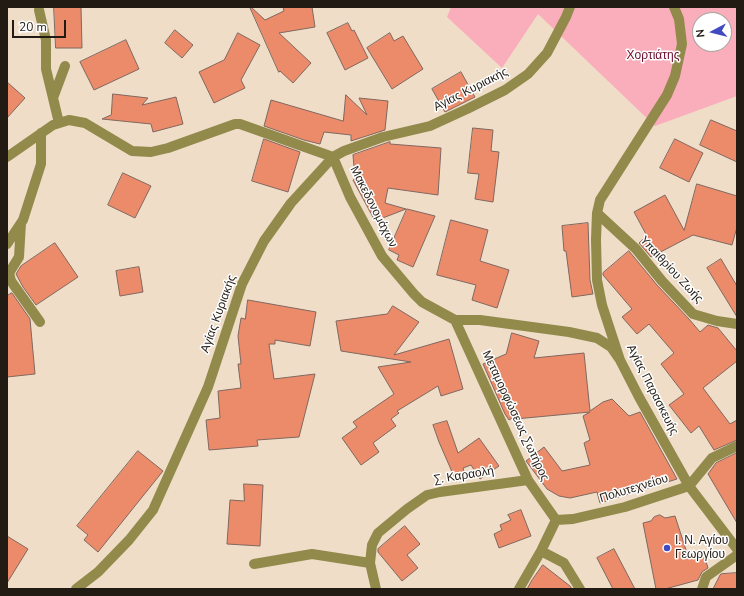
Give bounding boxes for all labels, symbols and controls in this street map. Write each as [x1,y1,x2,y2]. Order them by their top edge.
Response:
scale bar [14,12,68,38]
north arrow [692,12,732,52]
text: 20 m [19,19,47,35]
text: N [693,28,709,38]
park label: Χορτιάτης [627,49,679,63]
street label: Αγίας Κυριακής [431,65,511,115]
street label: Μακεδονομάχων [346,164,400,250]
street label: Υπαιθρίου Ζωής [636,234,706,306]
street label: Αγίας Κυριακής [198,273,240,355]
street label: Αγίας Παρασκευής [623,342,681,438]
street label: Μεταμορφώσεως Σωτήρος [478,348,552,484]
street label: Σ. Καραολή [433,464,495,488]
street label: Πολυτεχνείου [598,472,670,506]
place label: Ι. Ν. Αγίου Γεωργίου [675,534,728,562]
marker: Ι. Ν. Αγίου Γεωργίου [662,543,672,553]

